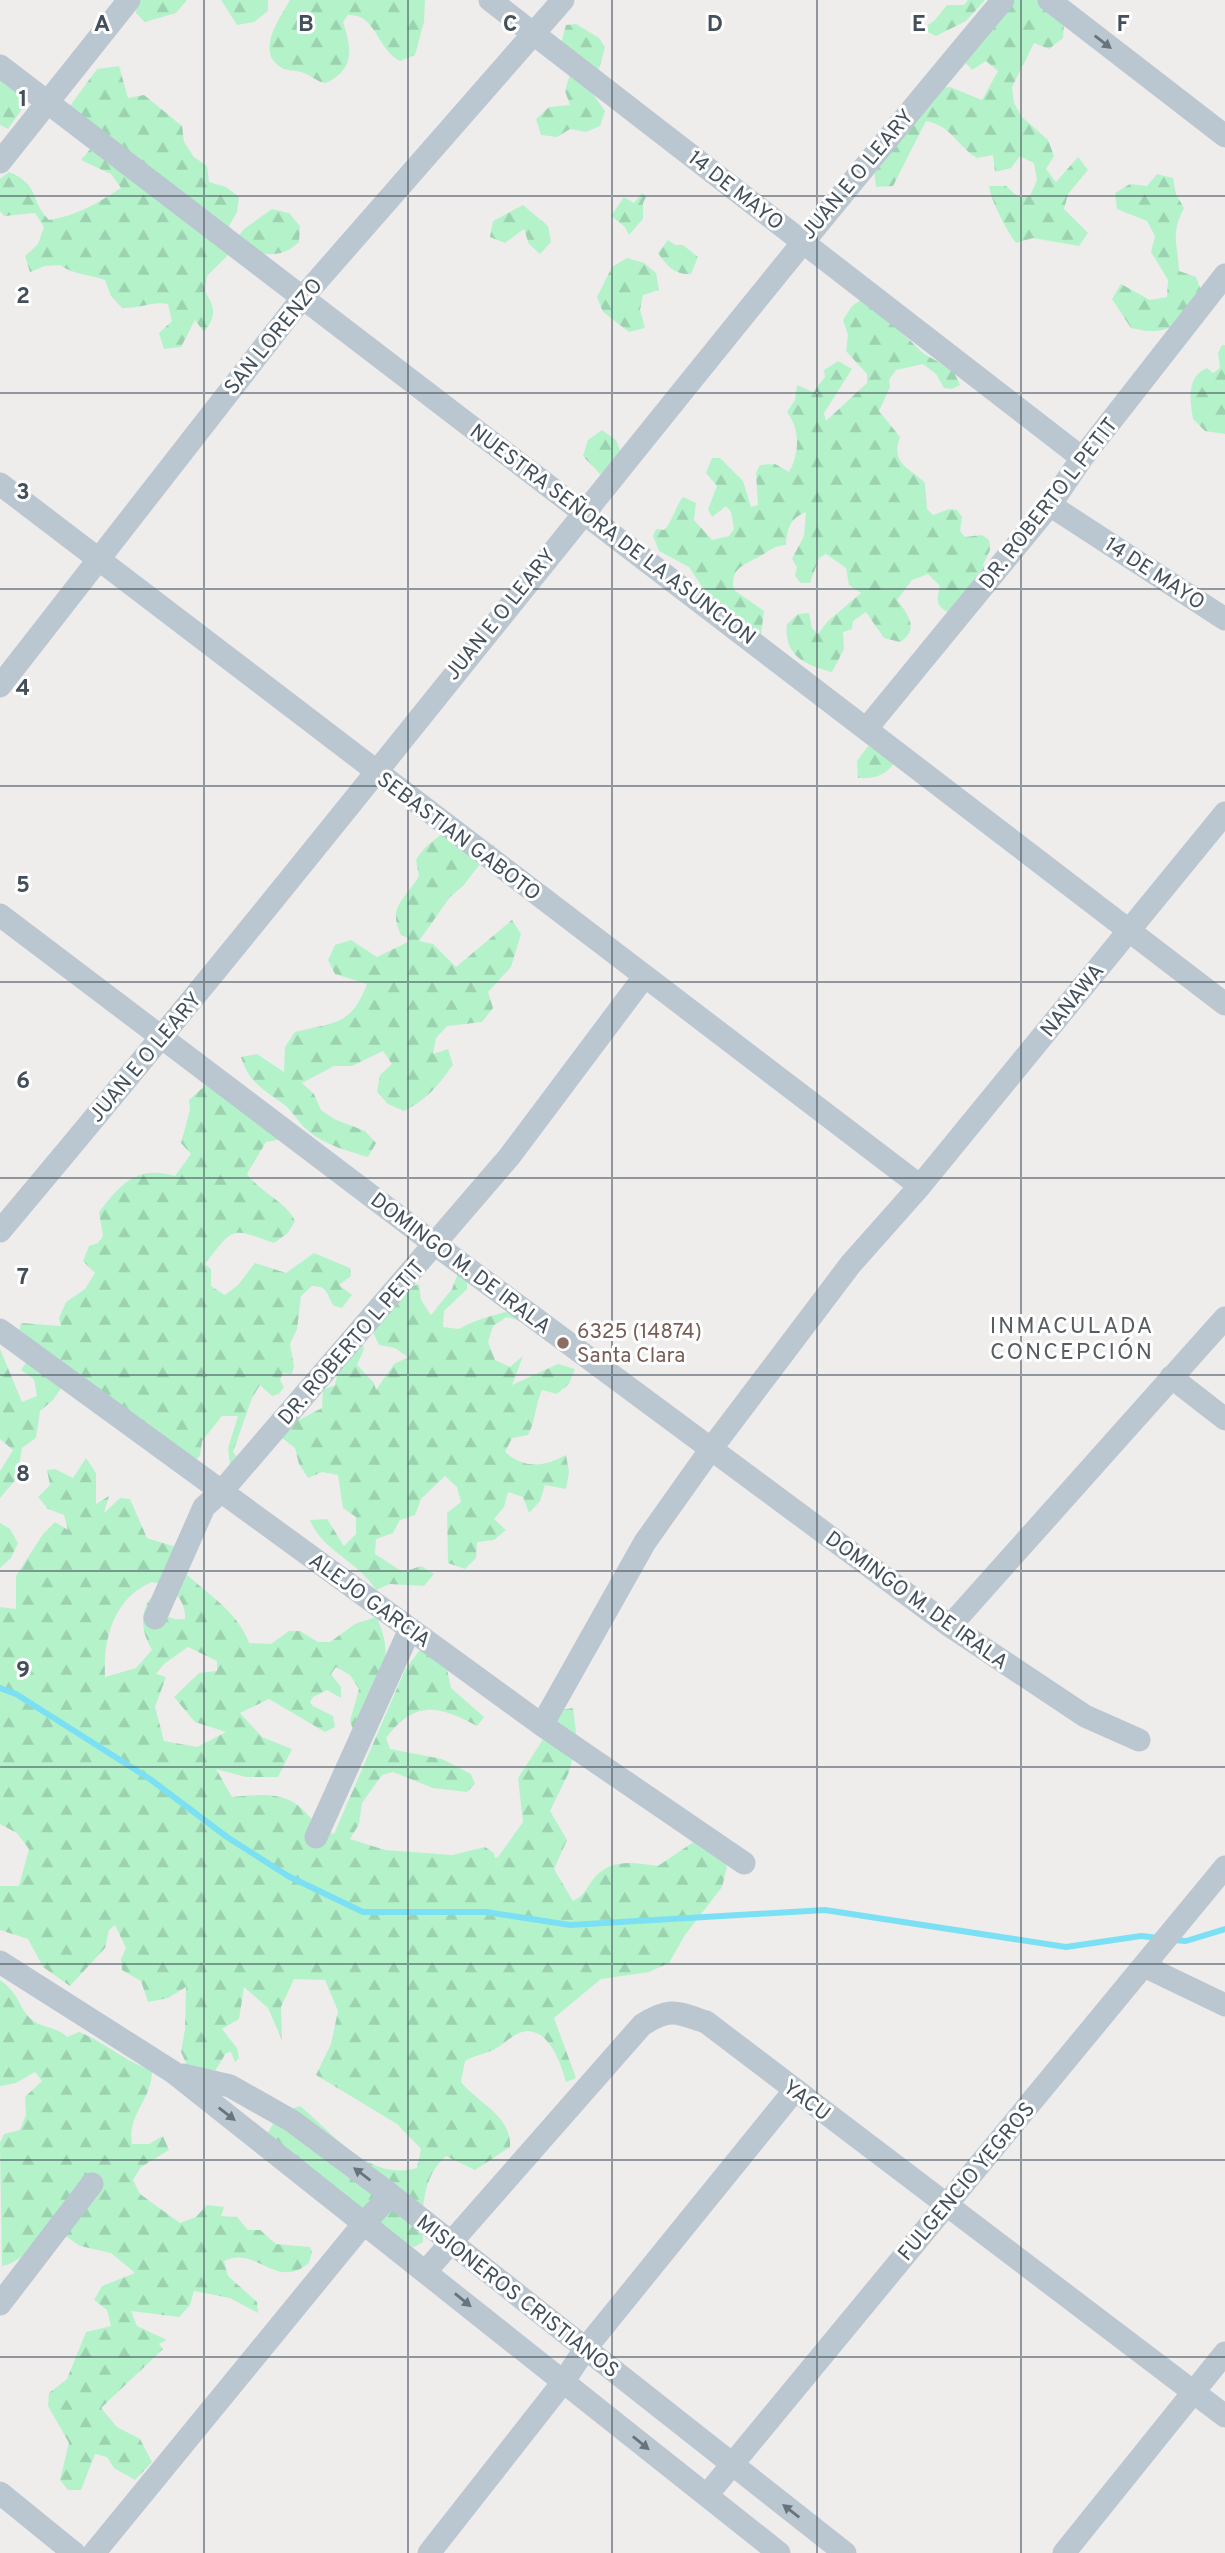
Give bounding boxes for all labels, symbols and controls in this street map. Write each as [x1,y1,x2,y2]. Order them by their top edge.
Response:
text: A [94,11,110,40]
text: B [298,11,314,40]
text: C [503,11,517,40]
text: D [707,11,723,40]
text: E [912,11,926,40]
text: F [1116,11,1130,40]
one-way arrow [1094,34,1112,48]
text: 1 [18,86,28,115]
street label: JUAN E O LEARY [796,104,921,246]
street label: 14 DE MAYO [682,145,788,237]
street label: SAN LORENZO [219,273,329,401]
text: 2 [16,283,30,312]
street label: DR. ROBERTO L PETIT [974,413,1125,595]
street label: NUESTRA SEÑORA DE LA ASUNCION [464,419,760,652]
text: 3 [16,479,30,508]
street label: 14 DE MAYO [1099,532,1210,617]
street label: JUAN E O LEARY [440,544,563,686]
text: 4 [16,675,30,704]
street label: SEBASTIAN GABOTO [371,767,545,908]
text: 5 [16,872,30,901]
street label: NANAWA [1035,959,1111,1043]
street label: JUAN E O LEARY [84,987,209,1129]
text: 6 [16,1068,30,1097]
street label: DOMINGO M. DE IRALA [364,1187,556,1341]
street label: DR. ROBERTO L PETIT [273,1255,431,1431]
text: 7 [17,1264,29,1293]
district label: INMACULADA CONCEPCIÓN [990,1313,1154,1368]
place label: 6325 (14874) Santa Clara [577,1319,702,1370]
marker: 6325 (14874) Santa Clara [555,1335,571,1351]
text: 8 [16,1461,30,1490]
street label: DOMINGO M. DE IRALA [819,1526,1013,1677]
street label: ALEJO GARCIA [303,1548,435,1655]
text: 9 [16,1657,30,1686]
street label: YACU [777,2074,835,2128]
street label: FULGENCIO YEGROS [893,2097,1042,2267]
one-way arrow [217,2107,235,2122]
one-way arrow [353,2167,371,2181]
street label: MISIONEROS CRISTIANOS [410,2210,624,2385]
one-way arrow [454,2293,472,2307]
one-way arrow [631,2435,649,2450]
one-way arrow [783,2504,801,2519]

